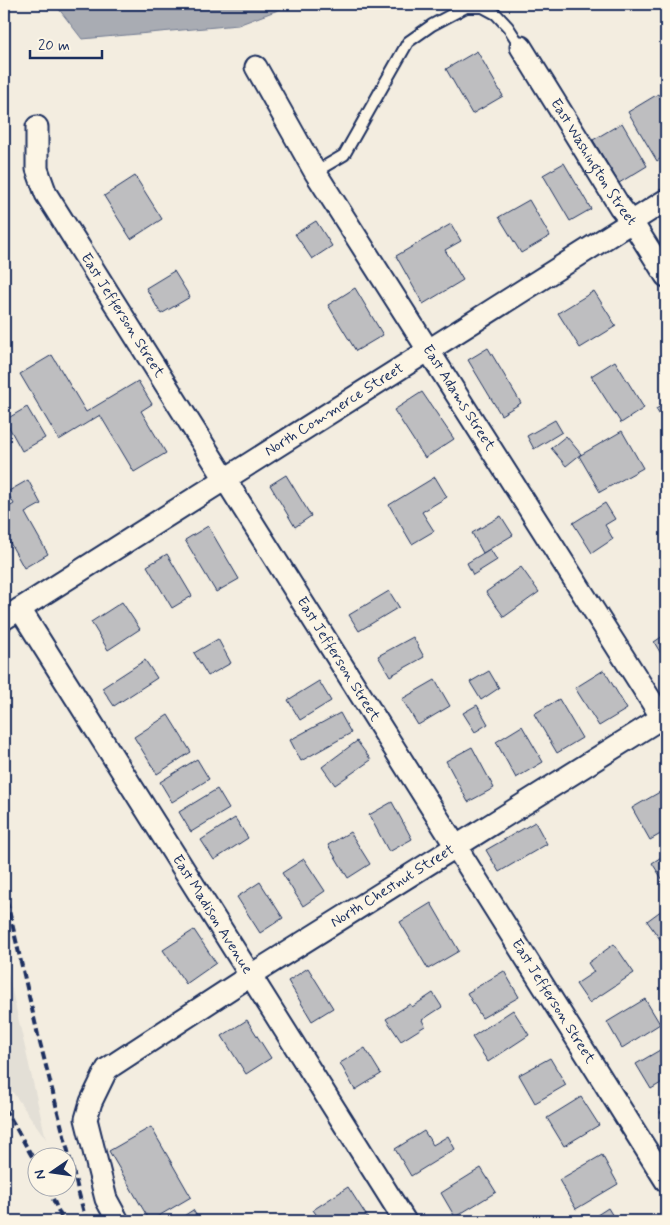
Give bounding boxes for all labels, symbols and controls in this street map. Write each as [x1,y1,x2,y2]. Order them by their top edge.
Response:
scale bar [30,28,102,60]
text: 20 m [38,36,70,56]
street label: East Washington Street [545,95,641,230]
street label: East Jefferson Street [76,249,169,382]
street label: East Adams Street [417,341,500,455]
street label: North Commerce Street [261,358,408,461]
street label: East Jefferson Street [292,593,385,725]
street label: North Chestnut Street [327,840,458,933]
street label: East Madison Avenue [167,851,257,978]
street label: East Jefferson Street [507,935,600,1068]
north arrow [28,1148,78,1198]
text: N [30,1168,50,1181]

